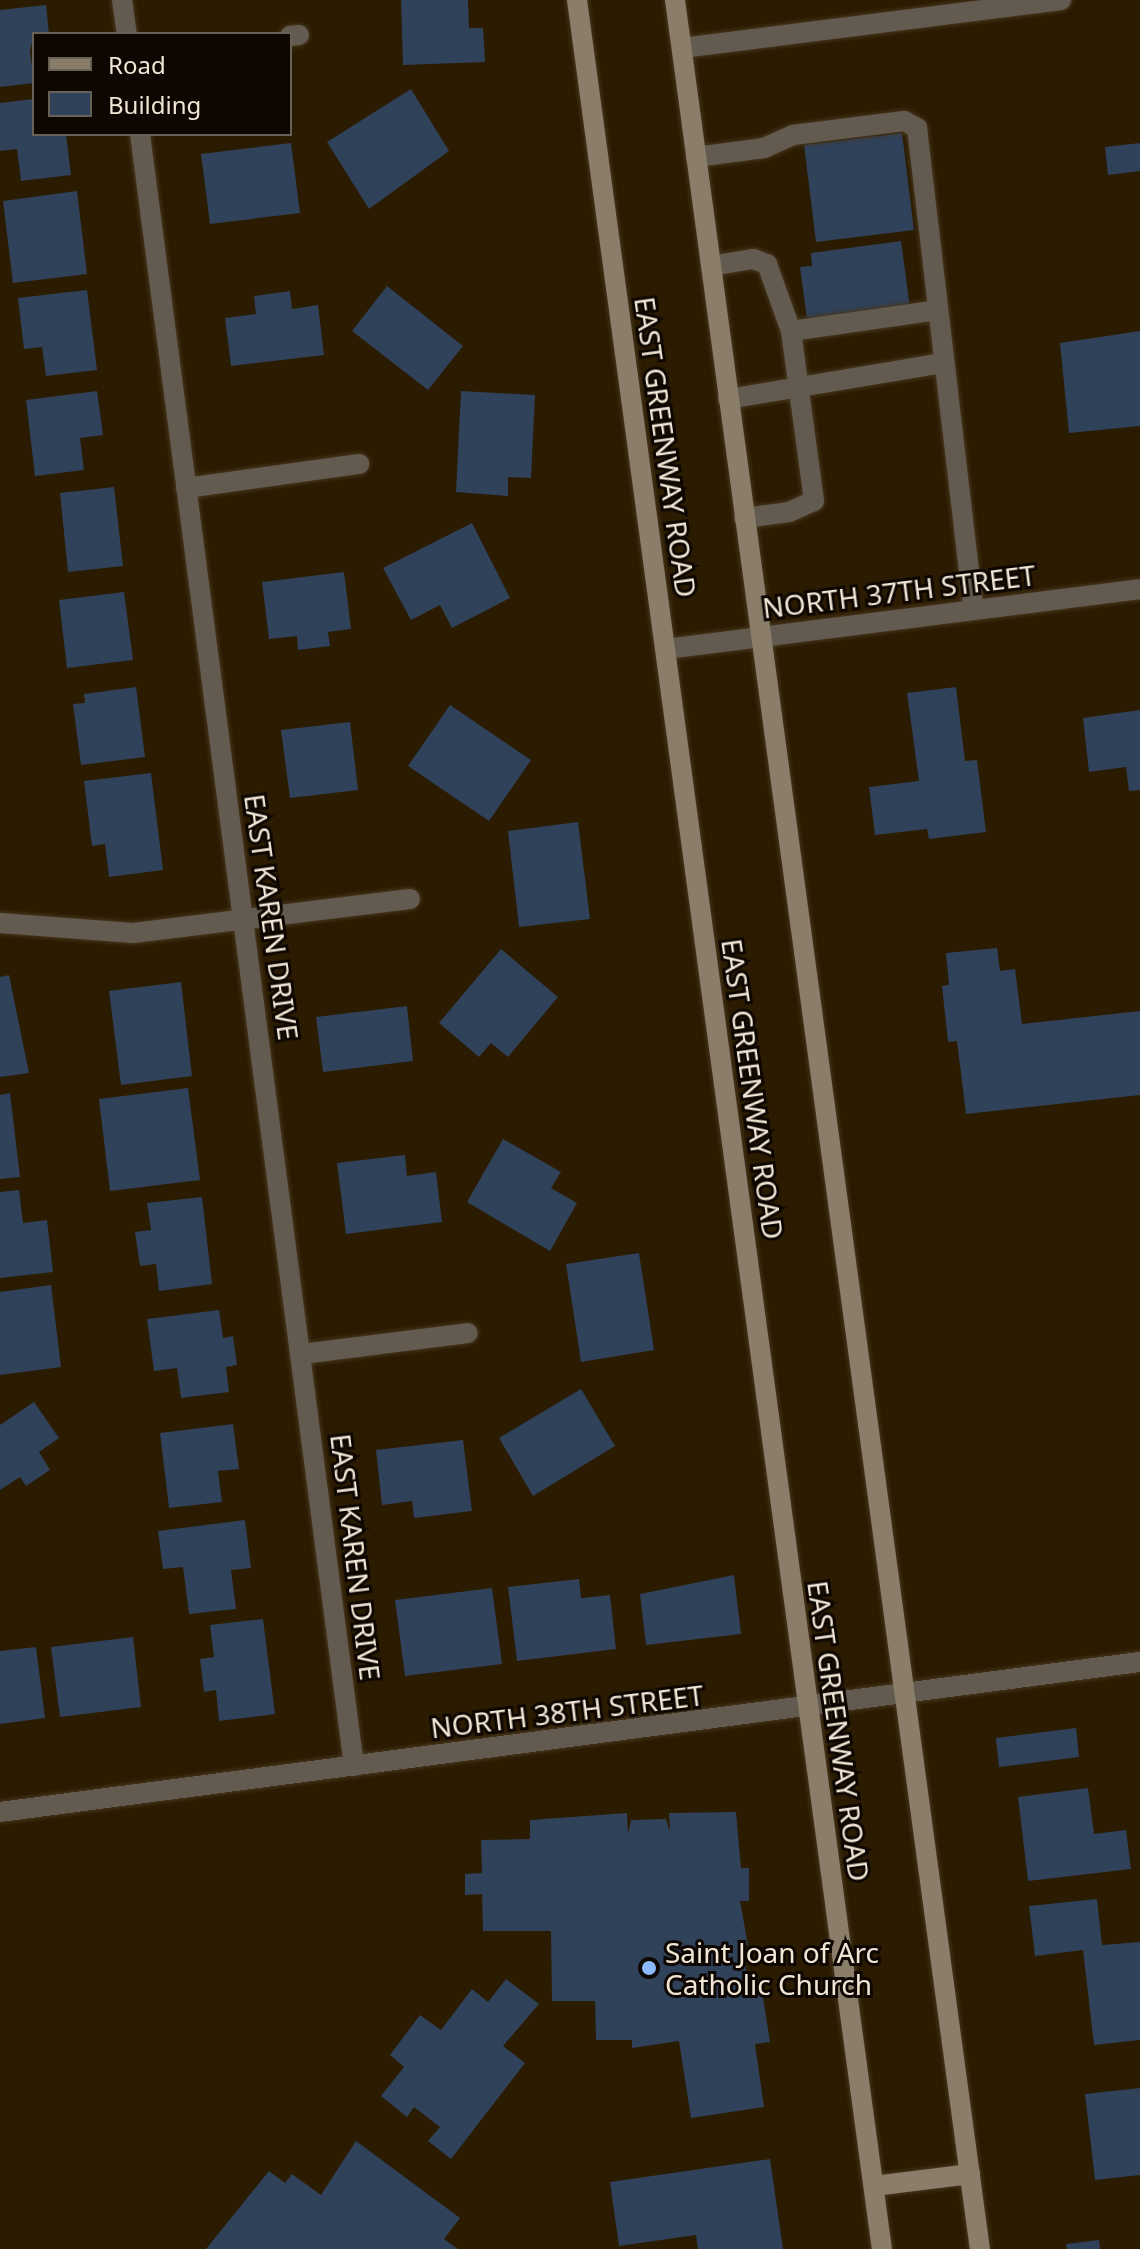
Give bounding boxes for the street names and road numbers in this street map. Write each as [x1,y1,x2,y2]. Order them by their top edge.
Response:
street label: EAST GREENWAY ROAD [628,295,704,599]
street label: NORTH 37TH STREET [761,558,1037,624]
street label: EAST KAREN DRIVE [238,792,306,1042]
street label: EAST GREENWAY ROAD [715,937,791,1241]
street label: EAST KAREN DRIVE [324,1432,388,1682]
street label: EAST GREENWAY ROAD [801,1579,877,1883]
street label: NORTH 38TH STREET [429,1678,705,1744]

